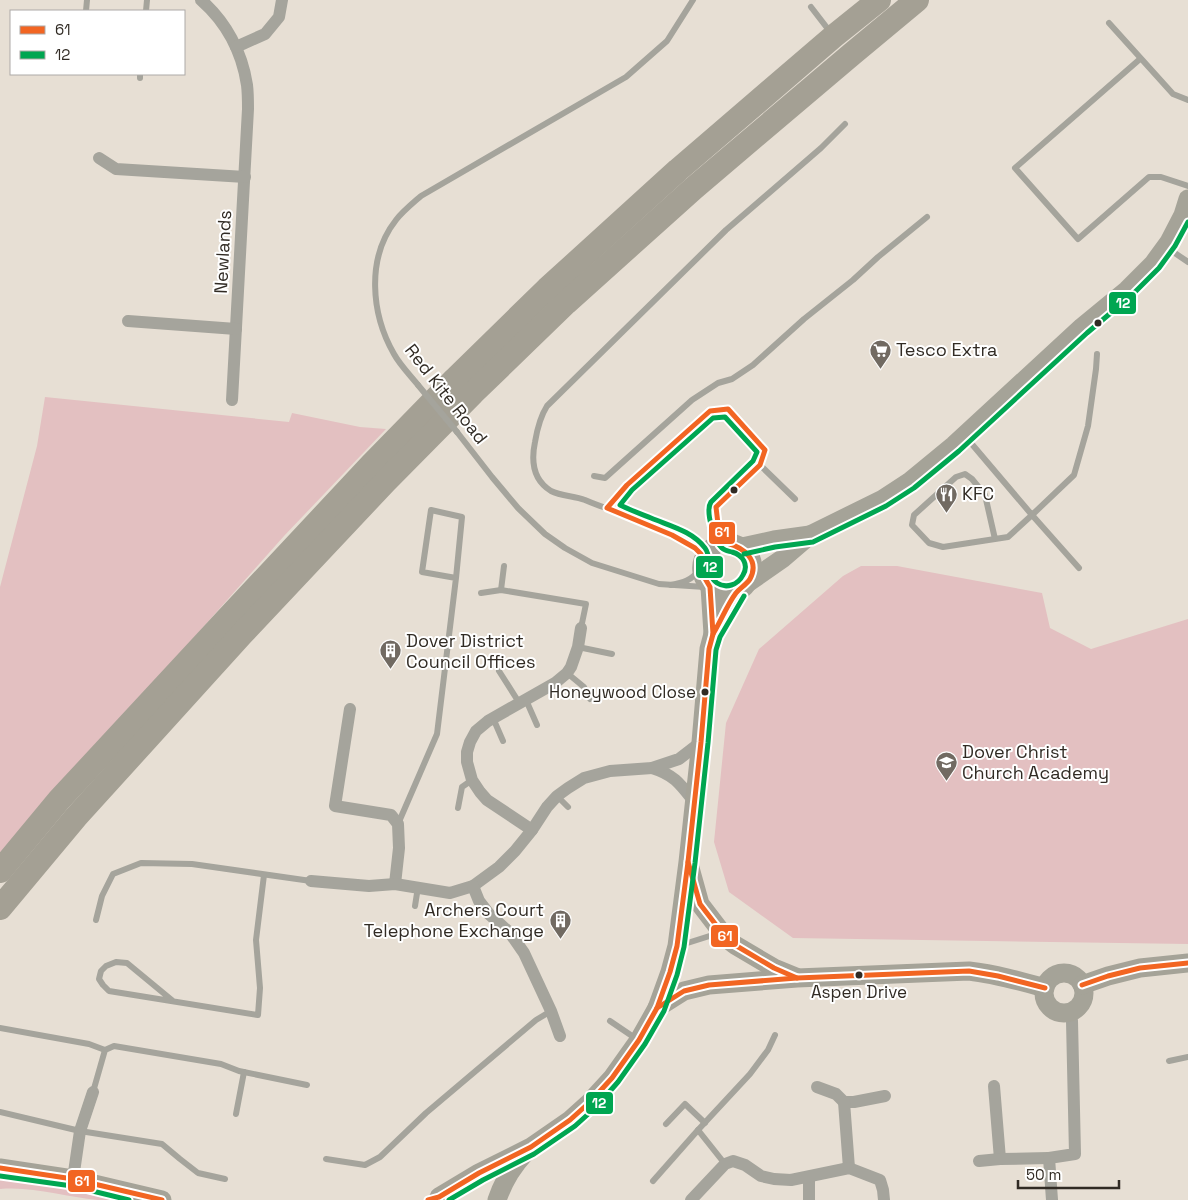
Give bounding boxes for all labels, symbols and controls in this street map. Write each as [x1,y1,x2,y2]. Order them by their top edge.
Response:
legend [10,10,185,75]
text: 61 [55,20,70,39]
text: 12 [55,45,70,64]
street label: Newlands [209,210,236,294]
line badge: 12 [1108,291,1137,315]
text: 12 [1116,294,1130,312]
unlabelled marker [1093,318,1103,328]
supermarket icon: Tesco Extra [868,338,892,369]
place label: Tesco Extra [896,338,997,361]
street label: Red Kite Road [400,339,493,448]
restaurant icon: KFC [934,482,958,513]
place label: KFC [962,482,994,505]
unlabelled marker [729,485,739,495]
line badge: 61 [708,521,736,545]
text: 61 [715,523,729,541]
line badge: 12 [695,555,724,579]
text: 12 [703,558,717,576]
place label: Dover District Council Offices [406,629,536,673]
building icon: Dover District Council Offices [378,639,402,670]
place label: Honeywood Close [549,681,696,703]
marker: Honeywood Close [700,687,710,697]
place label: Dover Christ Church Academy [962,740,1109,784]
school or university icon: Dover Christ Church Academy [934,750,958,781]
place label: Archers Court Telephone Exchange [364,898,544,942]
building icon: Archers Court Telephone Exchange [548,908,572,939]
line badge: 61 [710,924,739,948]
text: 61 [718,927,732,945]
marker: Aspen Drive [854,970,864,980]
place label: Aspen Drive [811,981,907,1003]
line badge: 12 [585,1091,614,1115]
text: 12 [592,1094,606,1112]
scale bar [1018,1158,1119,1190]
text: 50 m [1026,1165,1061,1184]
line badge: 61 [67,1169,96,1193]
text: 61 [75,1172,89,1190]

